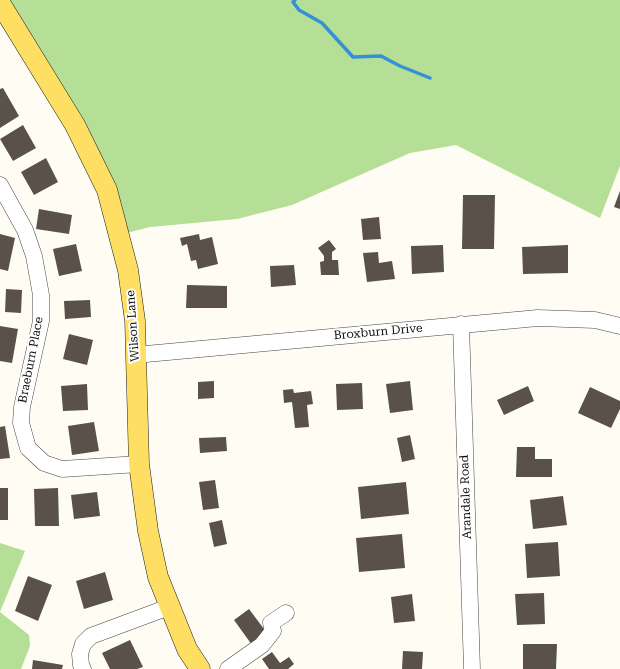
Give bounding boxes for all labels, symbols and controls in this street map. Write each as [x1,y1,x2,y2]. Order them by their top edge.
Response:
street label: Wilson Lane [123,290,143,362]
street label: Braeburn Place [16,316,46,404]
street label: Broxburn Drive [333,321,423,343]
street label: Arandale Road [457,455,475,539]

